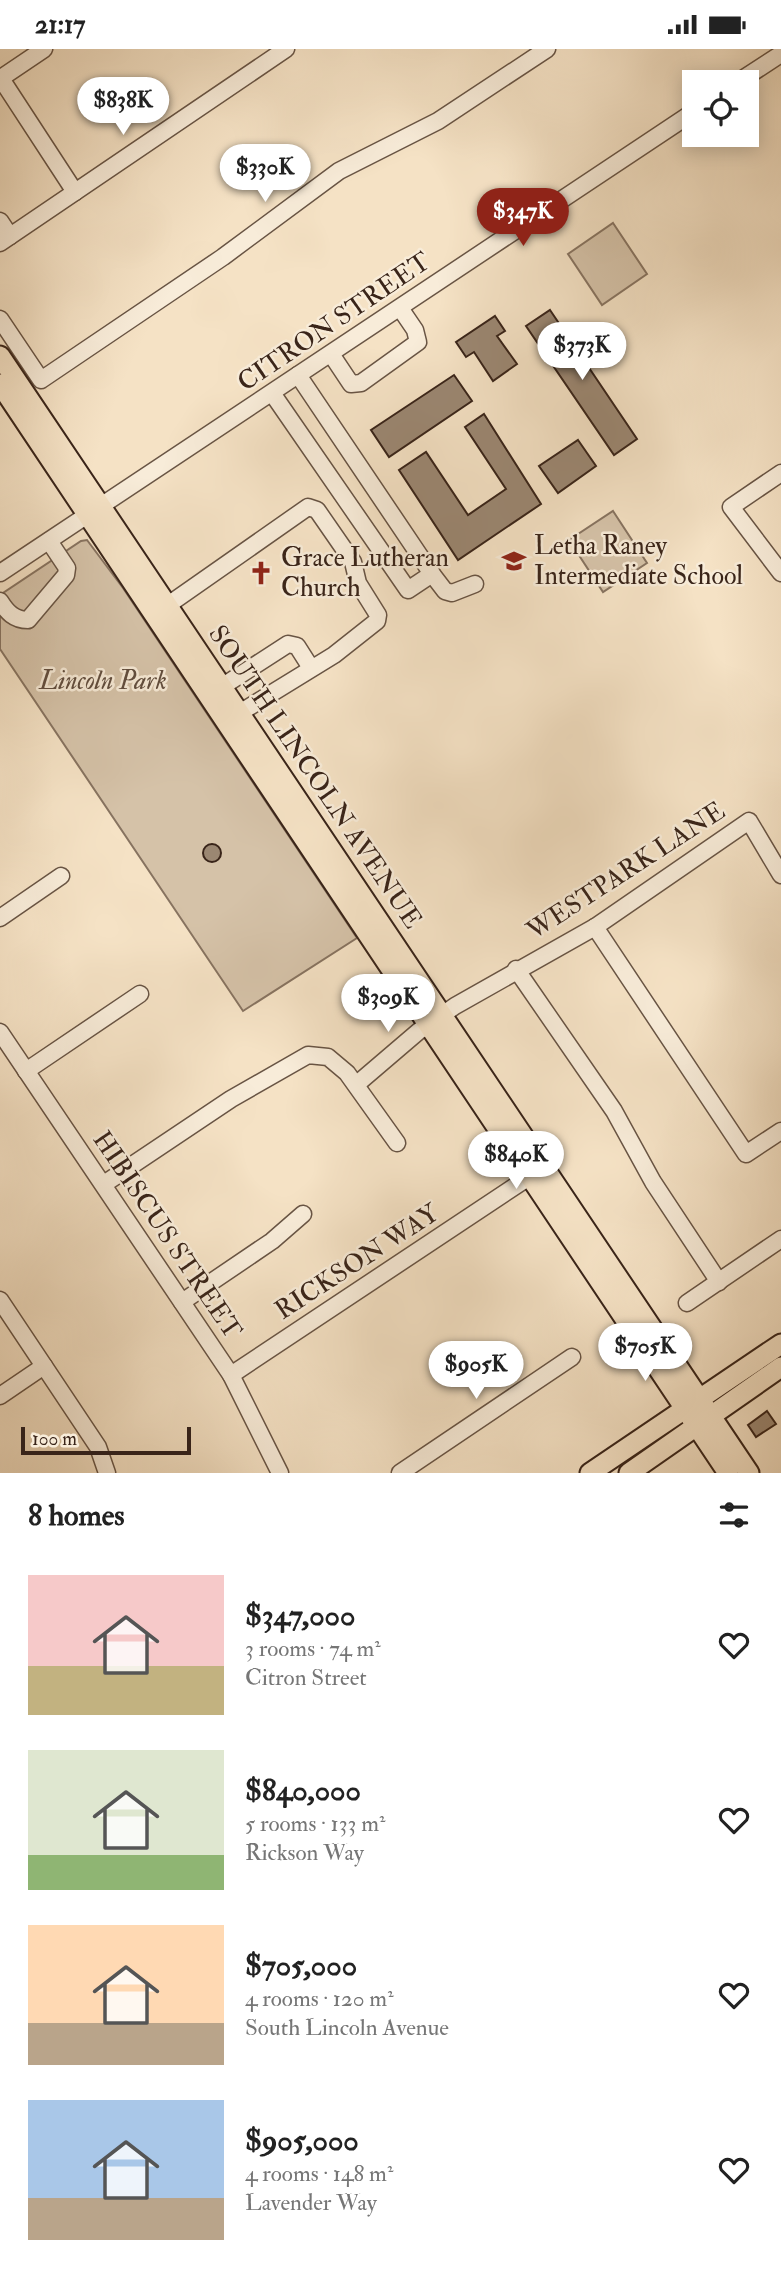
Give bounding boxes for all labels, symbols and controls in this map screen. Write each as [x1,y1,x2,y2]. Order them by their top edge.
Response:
text: 21:17 [35,9,85,41]
map controls [682,70,759,147]
button: locate [682,70,759,147]
pin: $838K [74,77,172,137]
text: $838K [93,85,153,114]
pin: $330K [216,145,314,204]
text: $330K [236,152,294,181]
pin: $347K [474,189,572,248]
text: $347K [493,196,553,225]
street label: CITRON STREET [232,246,436,398]
pin: $373K [533,323,631,382]
text: $373K [553,330,611,359]
place label: Letha Raney Intermediate School [534,530,743,592]
place label: Grace Lutheran Church [281,542,449,604]
school or university icon: Letha Raney Intermediate School [500,547,528,575]
church icon: Grace Lutheran Church [247,559,275,587]
street label: SOUTH LINCOLN AVENUE [201,619,429,935]
park label: Lincoln Park [38,665,167,697]
street label: WESTPARK LANE [520,795,731,948]
pin: $309K [339,975,437,1034]
text: $309K [357,982,419,1011]
street label: HIBISCUS STREET [86,1125,248,1345]
pin: $840K [467,1131,565,1191]
text: $840K [484,1139,548,1168]
street label: RICKSON WAY [269,1197,446,1327]
pin: $705K [596,1323,694,1383]
text: $705K [614,1331,676,1360]
pin: $905K [427,1341,525,1401]
text: $905K [445,1349,507,1378]
scale bar [21,1424,191,1456]
text: 100 m [32,1427,77,1451]
icon: filters [715,1496,753,1534]
text: 8 homes [28,1497,125,1534]
text: $347,000 [245,1597,355,1634]
icon: home [84,1603,168,1687]
icon: heart [715,1626,753,1664]
text: 3 rooms · 74 m² [245,1634,381,1663]
text: Citron Street [245,1663,367,1692]
text: $840,000 [245,1772,361,1809]
icon: home [84,1778,168,1862]
icon: heart [715,1801,753,1839]
text: 5 rooms · 133 m² [245,1809,386,1838]
text: Rickson Way [245,1838,364,1867]
text: $705,000 [245,1947,357,1984]
icon: home [84,1953,168,2037]
icon: heart [715,1976,753,2014]
text: 4 rooms · 120 m² [245,1984,394,2013]
text: South Lincoln Avenue [245,2013,449,2042]
text: $905,000 [245,2122,359,2159]
icon: home [84,2128,168,2212]
icon: heart [715,2151,753,2189]
text: 4 rooms · 148 m² [245,2159,393,2188]
text: Lavender Way [245,2188,377,2217]

